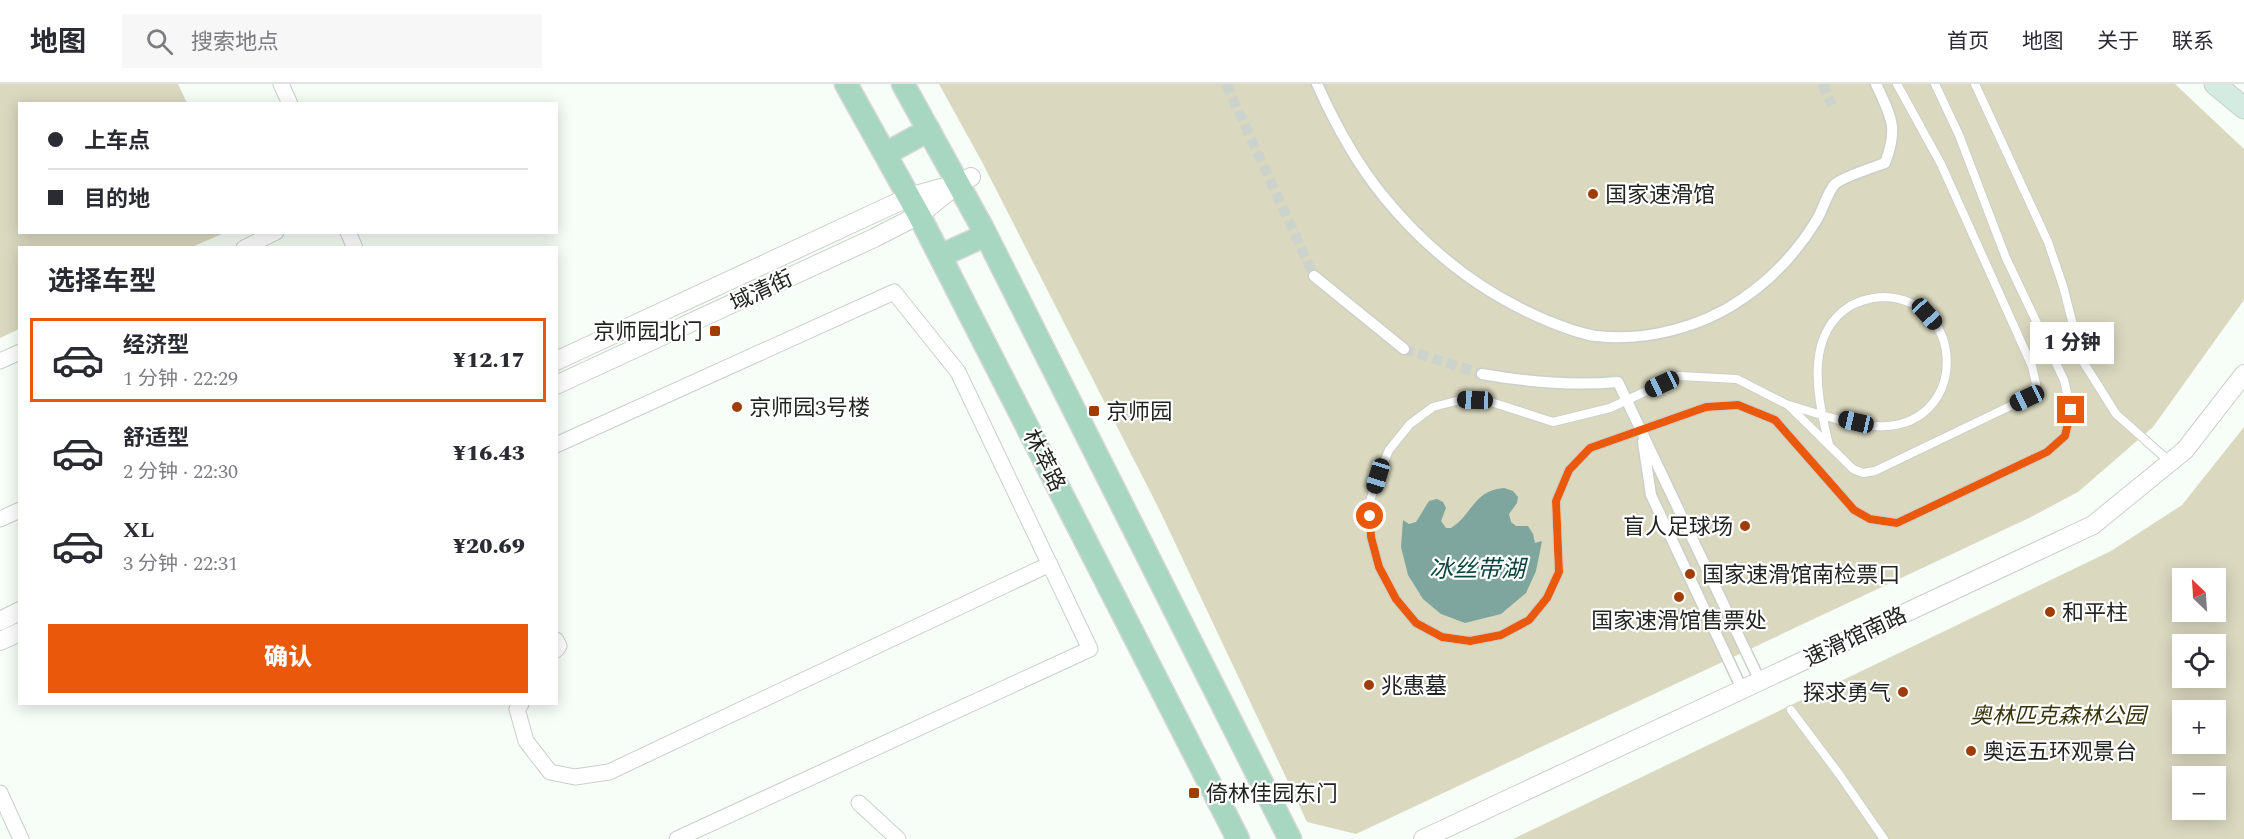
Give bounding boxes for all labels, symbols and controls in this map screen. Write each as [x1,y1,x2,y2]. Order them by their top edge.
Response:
search box [122,14,542,68]
text: 地图 [30,21,86,64]
icon: search [143,25,176,58]
text: 搜索地点 [191,26,279,59]
text: 首页 [1947,26,1989,58]
text: 地图 [2022,26,2064,58]
text: 关于 [2097,26,2139,58]
text: 联系 [2172,26,2214,58]
text: 上车点 [84,125,150,158]
place label: 国家速滑馆 [1605,179,1715,212]
text: 目的地 [84,183,150,216]
marker: 国家速滑馆 [1586,187,1600,201]
text: 选择车型 [48,261,156,303]
street label: 域清街 [725,262,799,320]
car [1908,295,1946,333]
place label: 京师园北门 [593,316,703,349]
callout: 1 分钟 [2029,323,2113,365]
marker: 京师园北门 [708,324,722,338]
text: 1 分钟 [2044,328,2101,358]
text: 经济型 [123,329,189,362]
icon: car [51,333,105,387]
text: ¥12.17 [453,344,525,377]
text: 1 分钟 · 22:29 [123,364,238,394]
car [1642,368,1682,400]
car [2007,382,2047,414]
car [1457,390,1493,410]
place label: 京师园3号楼 [749,392,870,425]
place label: 京师园 [1106,396,1172,429]
route end [2057,396,2084,423]
marker: 京师园3号楼 [730,400,744,414]
marker: 京师园 [1087,404,1101,418]
car [1836,409,1876,435]
text: 舒适型 [123,422,189,455]
street label: 林萃路 [1014,424,1073,498]
icon: car [51,426,105,480]
text: ¥16.43 [453,437,525,470]
car [1364,456,1392,496]
text: 2 分钟 · 22:30 [123,457,238,487]
route start [1356,502,1383,529]
place label: 盲人足球场 [1623,511,1733,544]
text: XL [123,514,154,547]
icon: car [51,519,105,573]
marker: 盲人足球场 [1738,519,1752,533]
text: ¥20.69 [453,530,525,563]
text: 3 分钟 · 22:31 [123,549,238,579]
water label: 冰丝带湖 [1429,552,1529,588]
place label: 国家速滑馆南检票口 [1702,559,1900,592]
marker: 国家速滑馆南检票口 [1683,567,1697,581]
north arrow [2172,568,2226,622]
map controls [2172,568,2226,820]
marker: 国家速滑馆售票处 [1672,590,1686,604]
place label: 和平柱 [2062,597,2128,630]
street label: 速滑馆南路 [1799,599,1912,676]
place label: 国家速滑馆售票处 [1591,605,1767,638]
marker: 和平柱 [2043,605,2057,619]
button: 确认 [48,624,528,693]
button: locate [2172,634,2226,688]
place label: 兆惠墓 [1381,670,1447,703]
place label: 探求勇气 [1803,677,1891,710]
marker: 兆惠墓 [1362,678,1376,692]
marker: 探求勇气 [1896,685,1910,699]
park label: 奥林匹克森林公园 [1970,700,2149,733]
button: + [2172,700,2226,754]
place label: 奥运五环观景台 [1983,736,2137,769]
marker: 奥运五环观景台 [1964,744,1978,758]
button: − [2172,766,2226,820]
place label: 倚林佳园东门 [1206,778,1338,811]
marker: 倚林佳园东门 [1187,786,1201,800]

